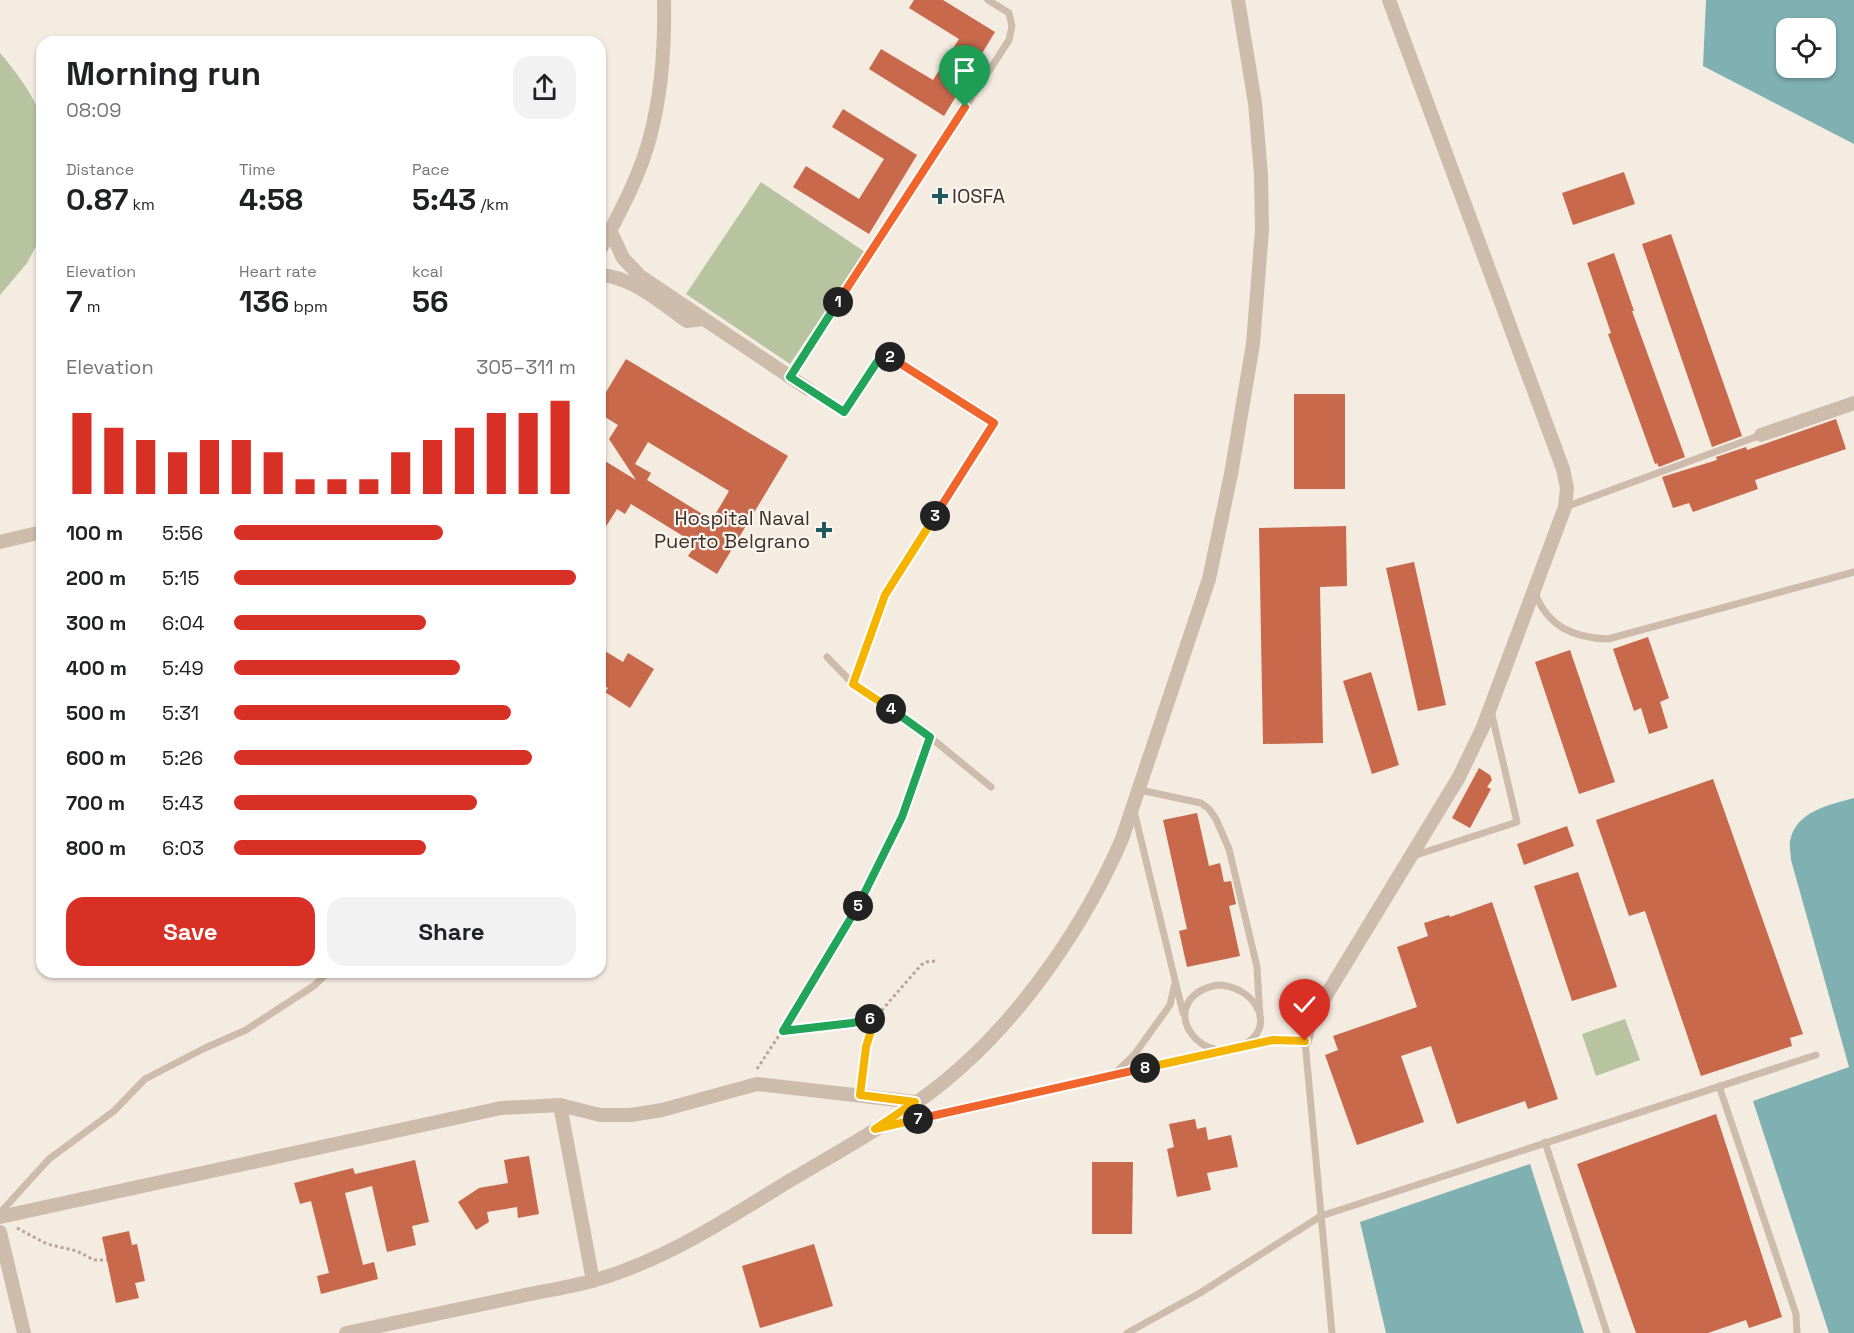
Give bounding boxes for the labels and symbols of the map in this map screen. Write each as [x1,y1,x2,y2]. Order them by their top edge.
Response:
pin [939,45,990,107]
place label: IOSFA [952,183,1005,209]
marker: IOSFA [933,189,947,203]
pin: 1 [823,287,853,317]
pin: 2 [875,342,905,372]
pin: 3 [920,501,950,531]
place label: Hospital Naval Puerto Belgrano [654,505,810,554]
marker: Hospital Naval Puerto Belgrano [815,521,833,539]
pin: 4 [876,694,906,724]
pin: 5 [843,891,873,921]
pin [1279,979,1330,1041]
pin: 6 [855,1004,885,1034]
pin: 8 [1130,1053,1160,1083]
pin: 7 [903,1104,933,1134]

